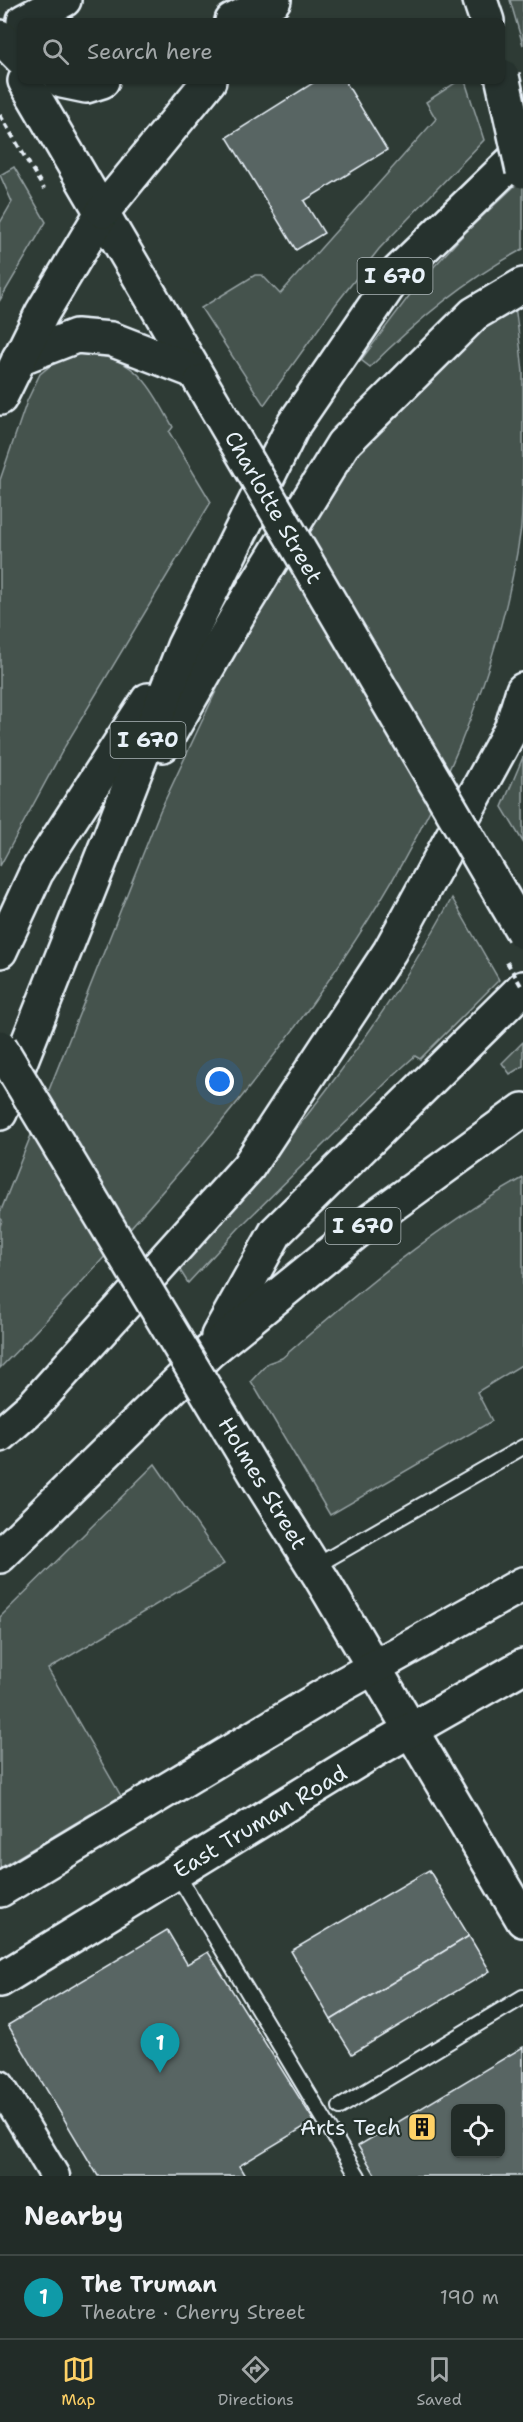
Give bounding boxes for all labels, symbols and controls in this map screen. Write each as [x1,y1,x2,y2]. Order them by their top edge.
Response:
search box [18,18,505,84]
icon: search [39,35,72,68]
text: Search here [87,37,213,66]
road number: I 670 [358,258,432,294]
street label: Charlotte Street [218,425,329,589]
road number: I 670 [110,722,186,758]
your location [205,1067,234,1096]
road number: I 670 [326,1208,400,1244]
street label: Holmes Street [212,1412,314,1555]
street label: East Truman Road [168,1758,352,1885]
pin: 1 [140,2024,180,2073]
map controls [451,2104,505,2158]
button: locate [451,2104,505,2158]
building icon: Arts Tech [406,2111,438,2143]
place label: Arts Tech [300,2113,401,2142]
text: Nearby [24,2198,123,2233]
text: The Truman [81,2270,217,2299]
text: 1 [39,2284,48,2310]
text: 190 m [440,2284,499,2310]
text: Theatre · Cherry Street [81,2299,306,2325]
tab: Map [61,2353,95,2410]
tab: Directions [218,2353,294,2410]
tab: Saved [416,2353,462,2410]

